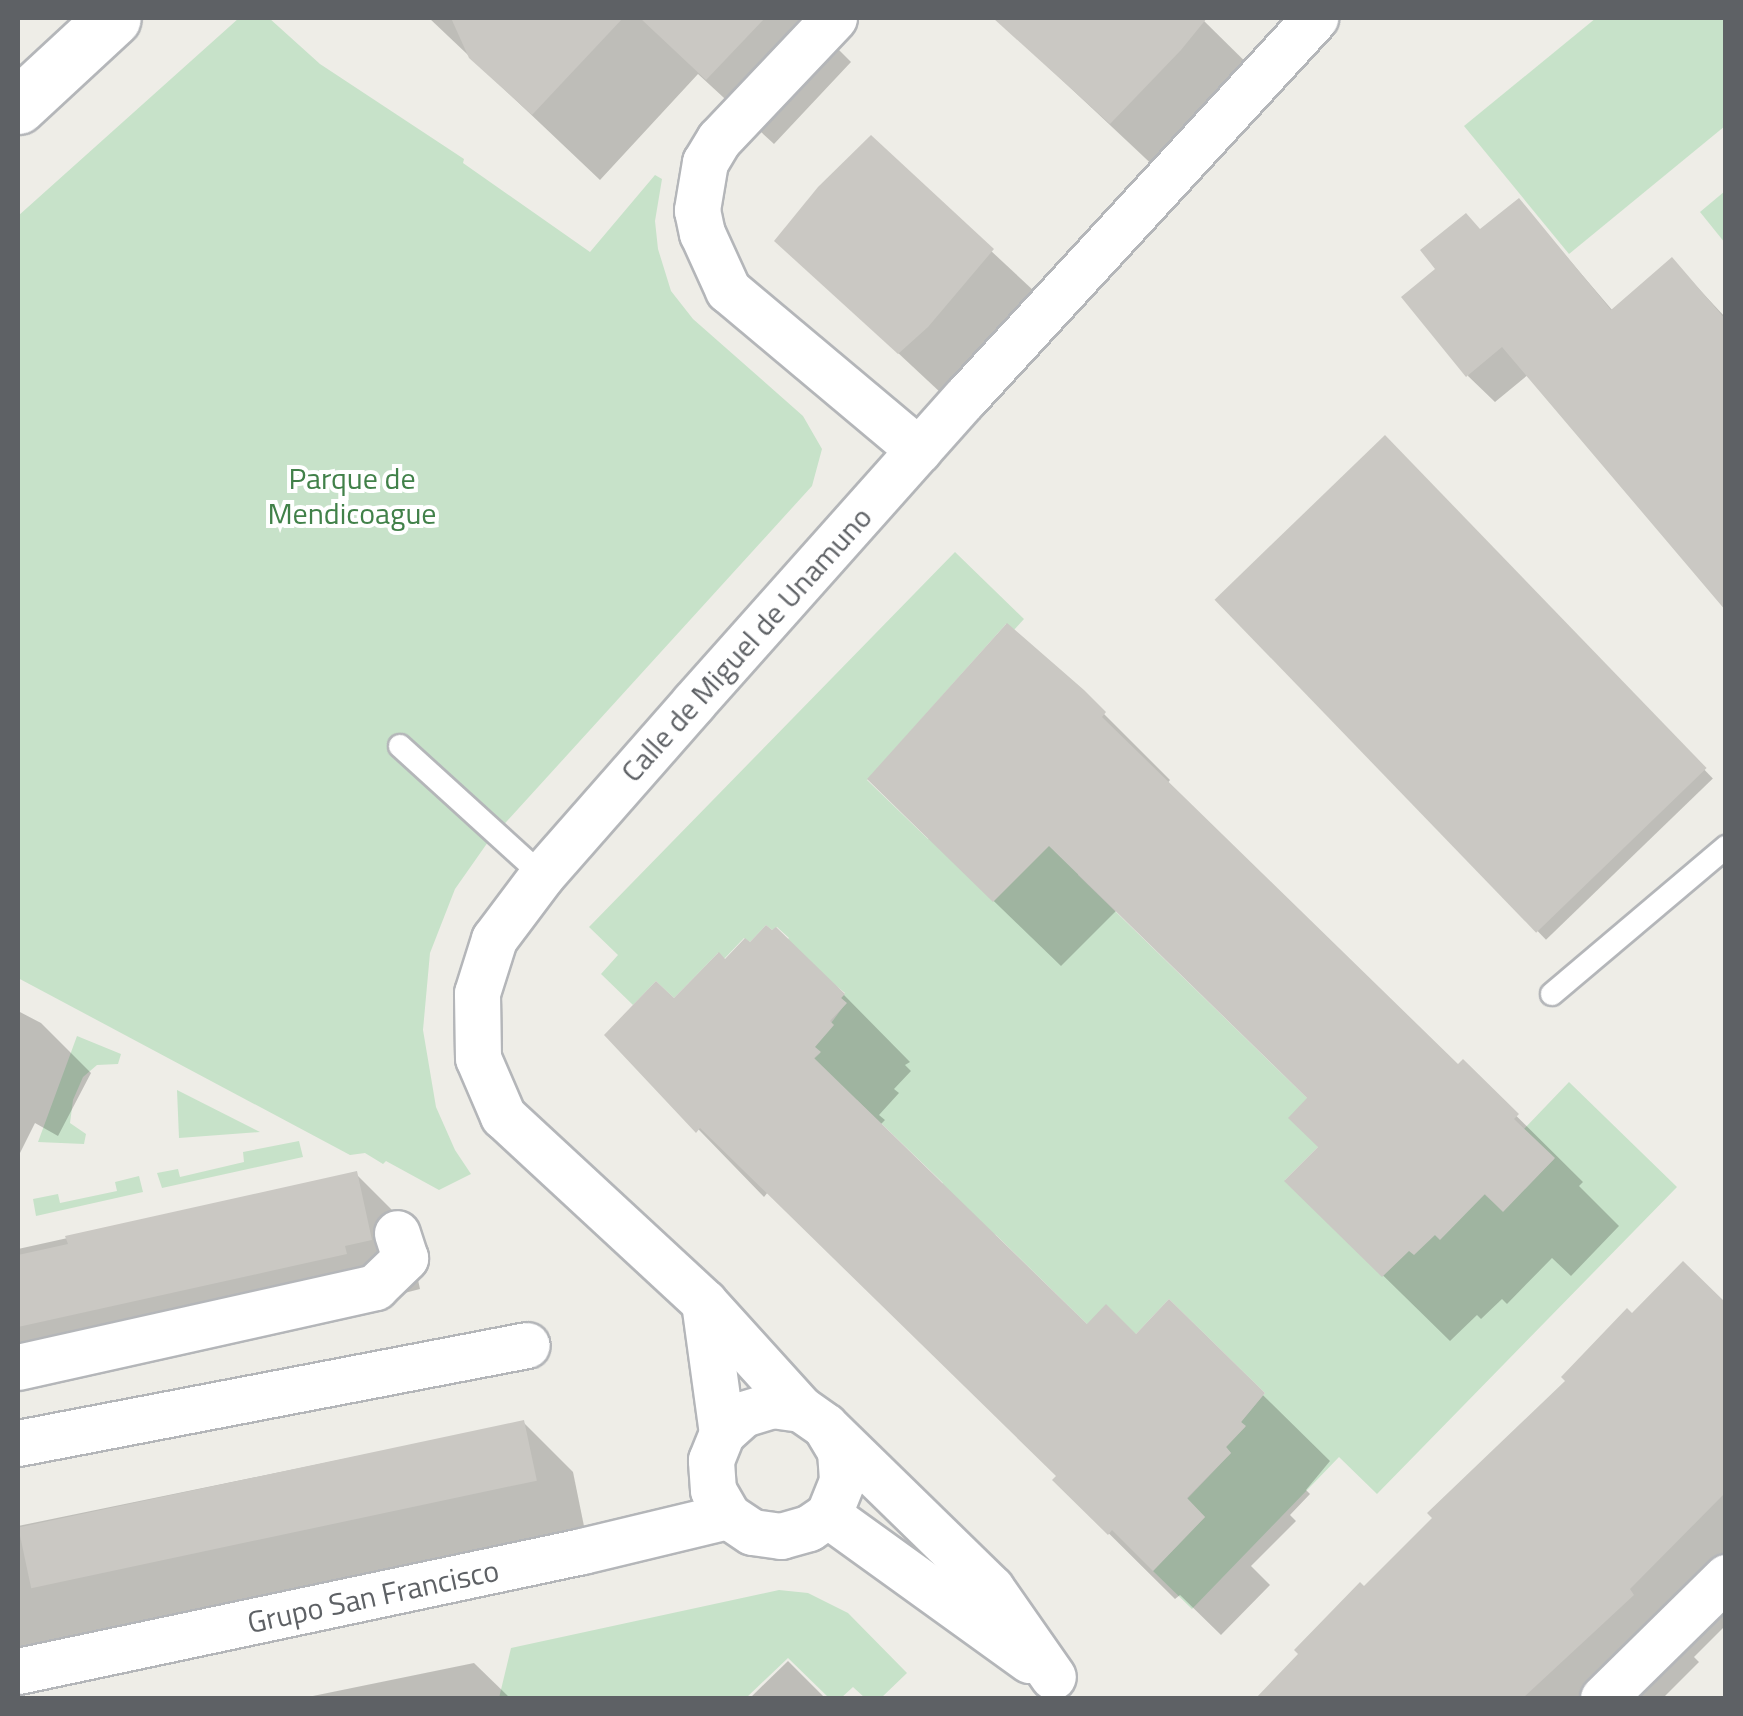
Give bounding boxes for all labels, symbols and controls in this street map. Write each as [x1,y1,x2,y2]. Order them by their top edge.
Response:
park label: Parque de Mendicoague [267,460,437,530]
street label: Calle de Miguel de Unamuno [613,499,879,789]
street label: Grupo San Francisco [244,1552,502,1640]

